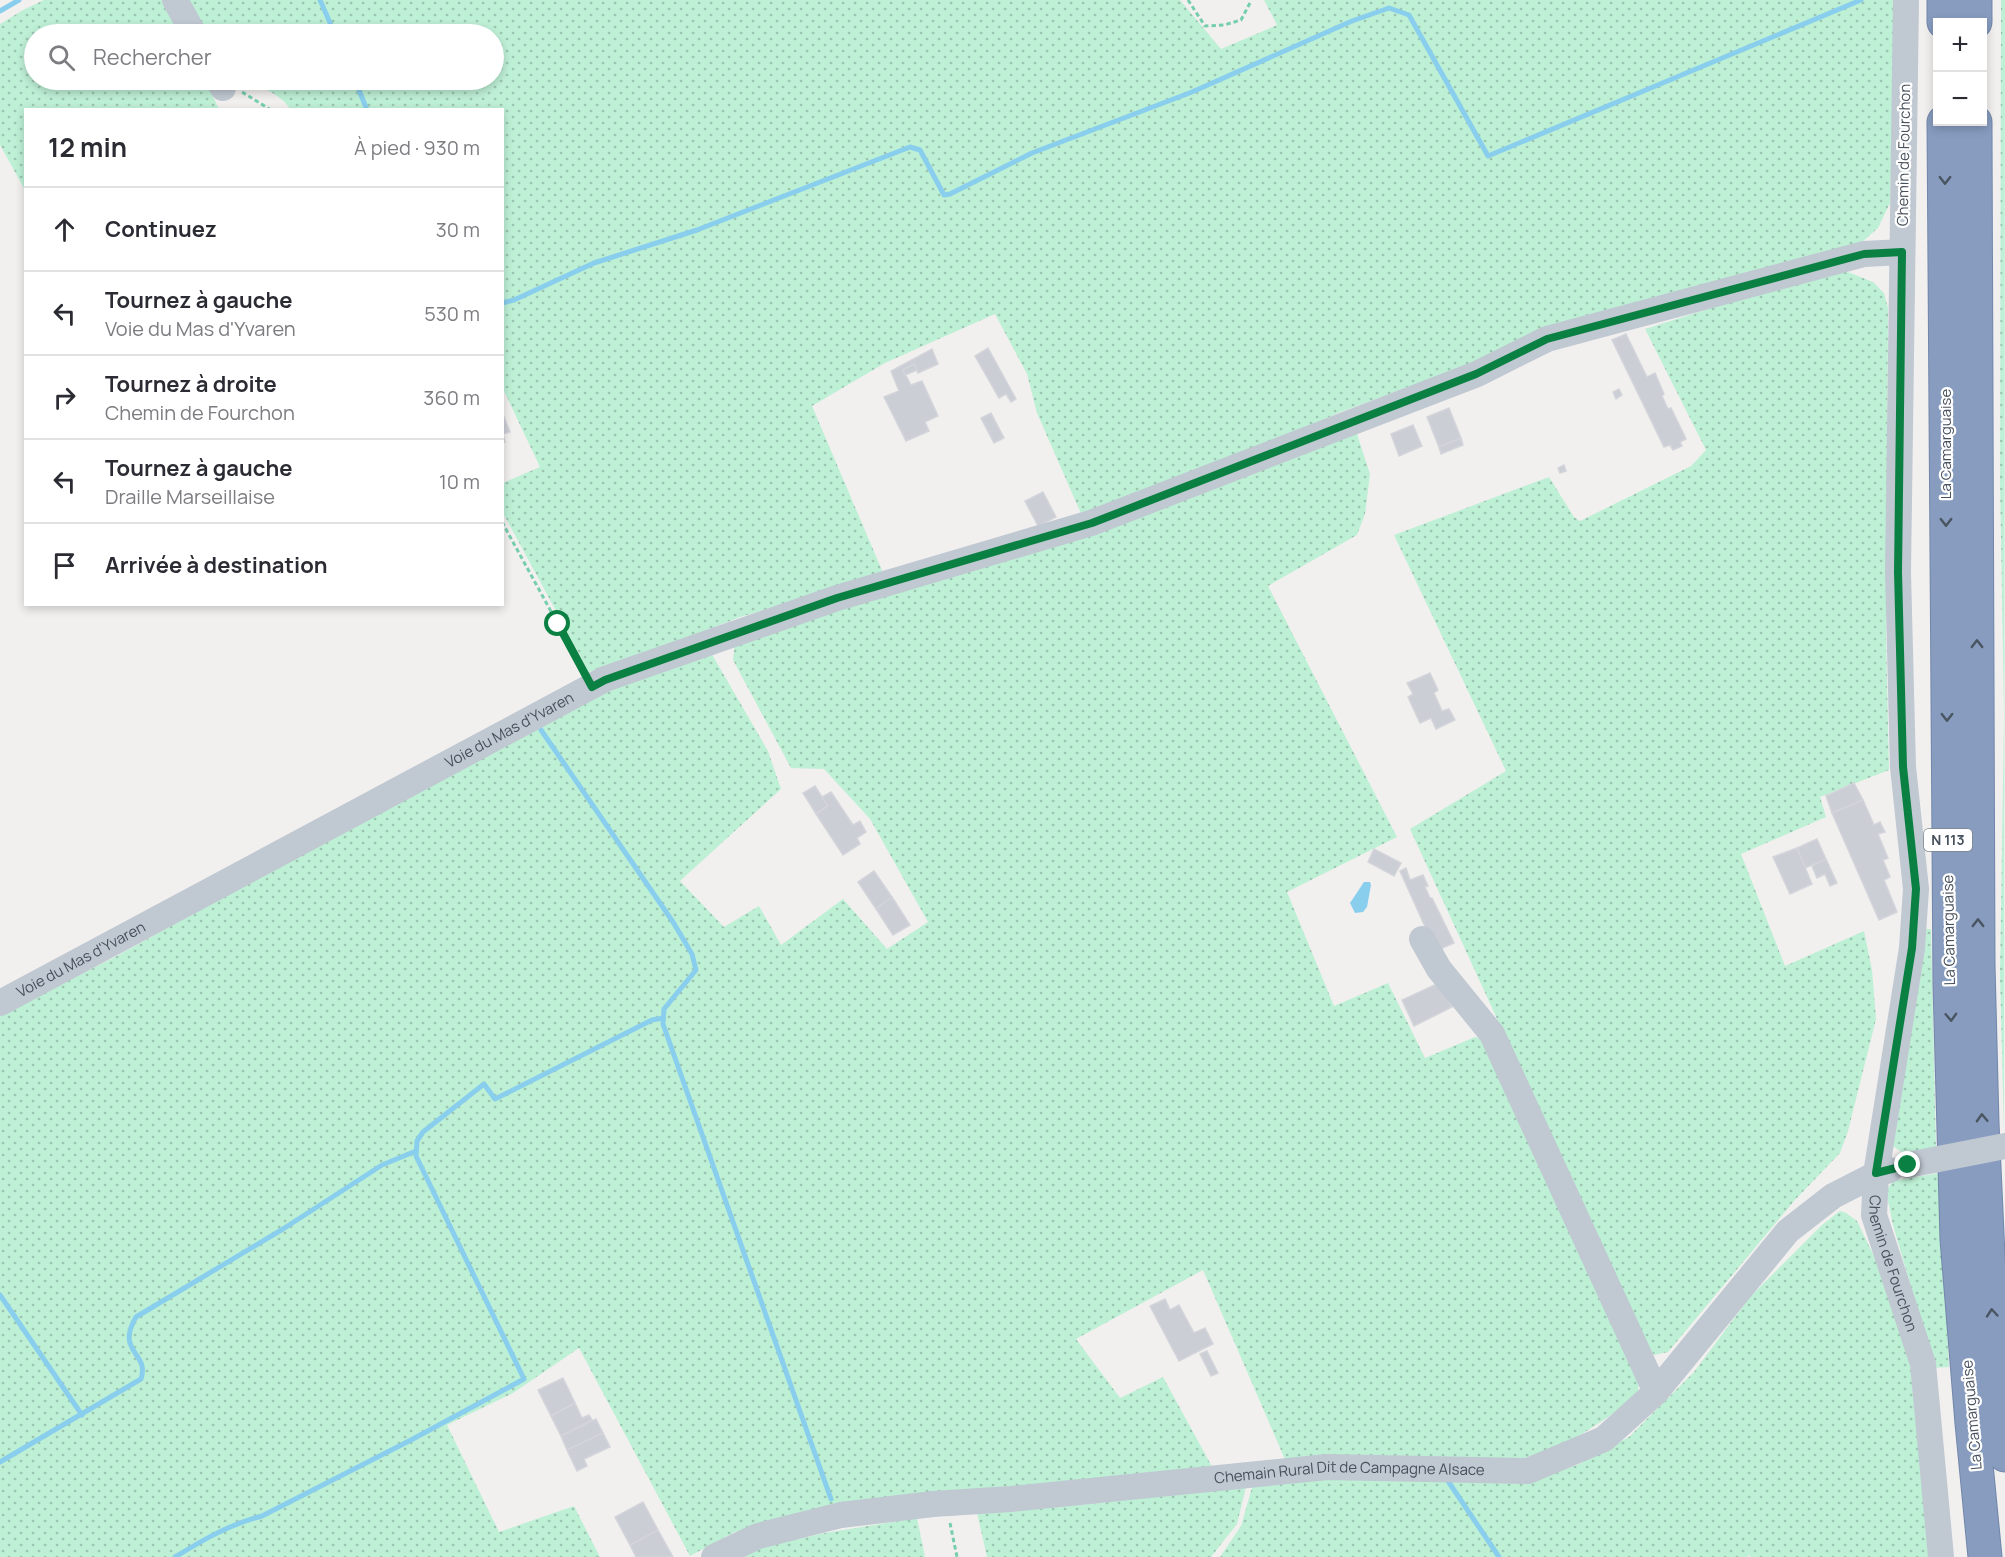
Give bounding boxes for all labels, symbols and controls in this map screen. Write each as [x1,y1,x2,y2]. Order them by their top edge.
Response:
map controls [1933,18,1987,126]
button: + [1933,18,1987,72]
search box [24,24,504,90]
icon: search [45,41,78,74]
text: Rechercher [93,42,212,72]
button: − [1933,72,1987,126]
street label: Chemin de Fourchon [1892,84,1915,226]
text: 12 min [48,129,127,165]
text: À pied · 930 m [354,134,480,161]
one-way arrow [1939,175,1951,184]
icon: ahead [48,213,81,246]
text: Continuez [105,214,217,244]
text: 30 m [436,216,480,243]
text: Tournez à gauche [105,285,292,315]
icon: left [48,297,81,330]
text: 530 m [424,300,480,327]
text: Voie du Mas d'Yvaren [105,315,296,342]
text: Tournez à droite [105,369,277,399]
icon: right [48,381,81,414]
text: 360 m [423,384,480,411]
street label: La Camarguaise [1935,389,1956,499]
text: Chemin de Fourchon [105,399,295,426]
text: Tournez à gauche [105,453,292,483]
icon: left [48,465,81,498]
text: 10 m [439,468,480,495]
text: Draille Marseillaise [105,483,275,510]
one-way arrow [1940,517,1952,526]
icon: arrive [48,549,81,582]
text: Arrivée à destination [105,550,328,580]
route start [544,610,570,636]
one-way arrow [1971,640,1983,649]
street label: Voie du Mas d'Yvaren [441,687,577,773]
one-way arrow [1941,712,1953,721]
road number: N 113 [1924,829,1972,851]
street label: La Camarguaise [1937,874,1960,985]
street label: Voie du Mas d'Yvaren [13,916,149,1002]
one-way arrow [1972,919,1984,928]
one-way arrow [1945,1012,1957,1021]
one-way arrow [1976,1114,1988,1123]
route end [1894,1151,1920,1177]
street label: Chemin de Fourchon [1864,1194,1923,1334]
one-way arrow [1986,1309,1999,1318]
street label: La Camarguaise [1956,1359,1987,1471]
street label: Chemain Rural Dit de Campagne Alsace [1213,1456,1485,1488]

